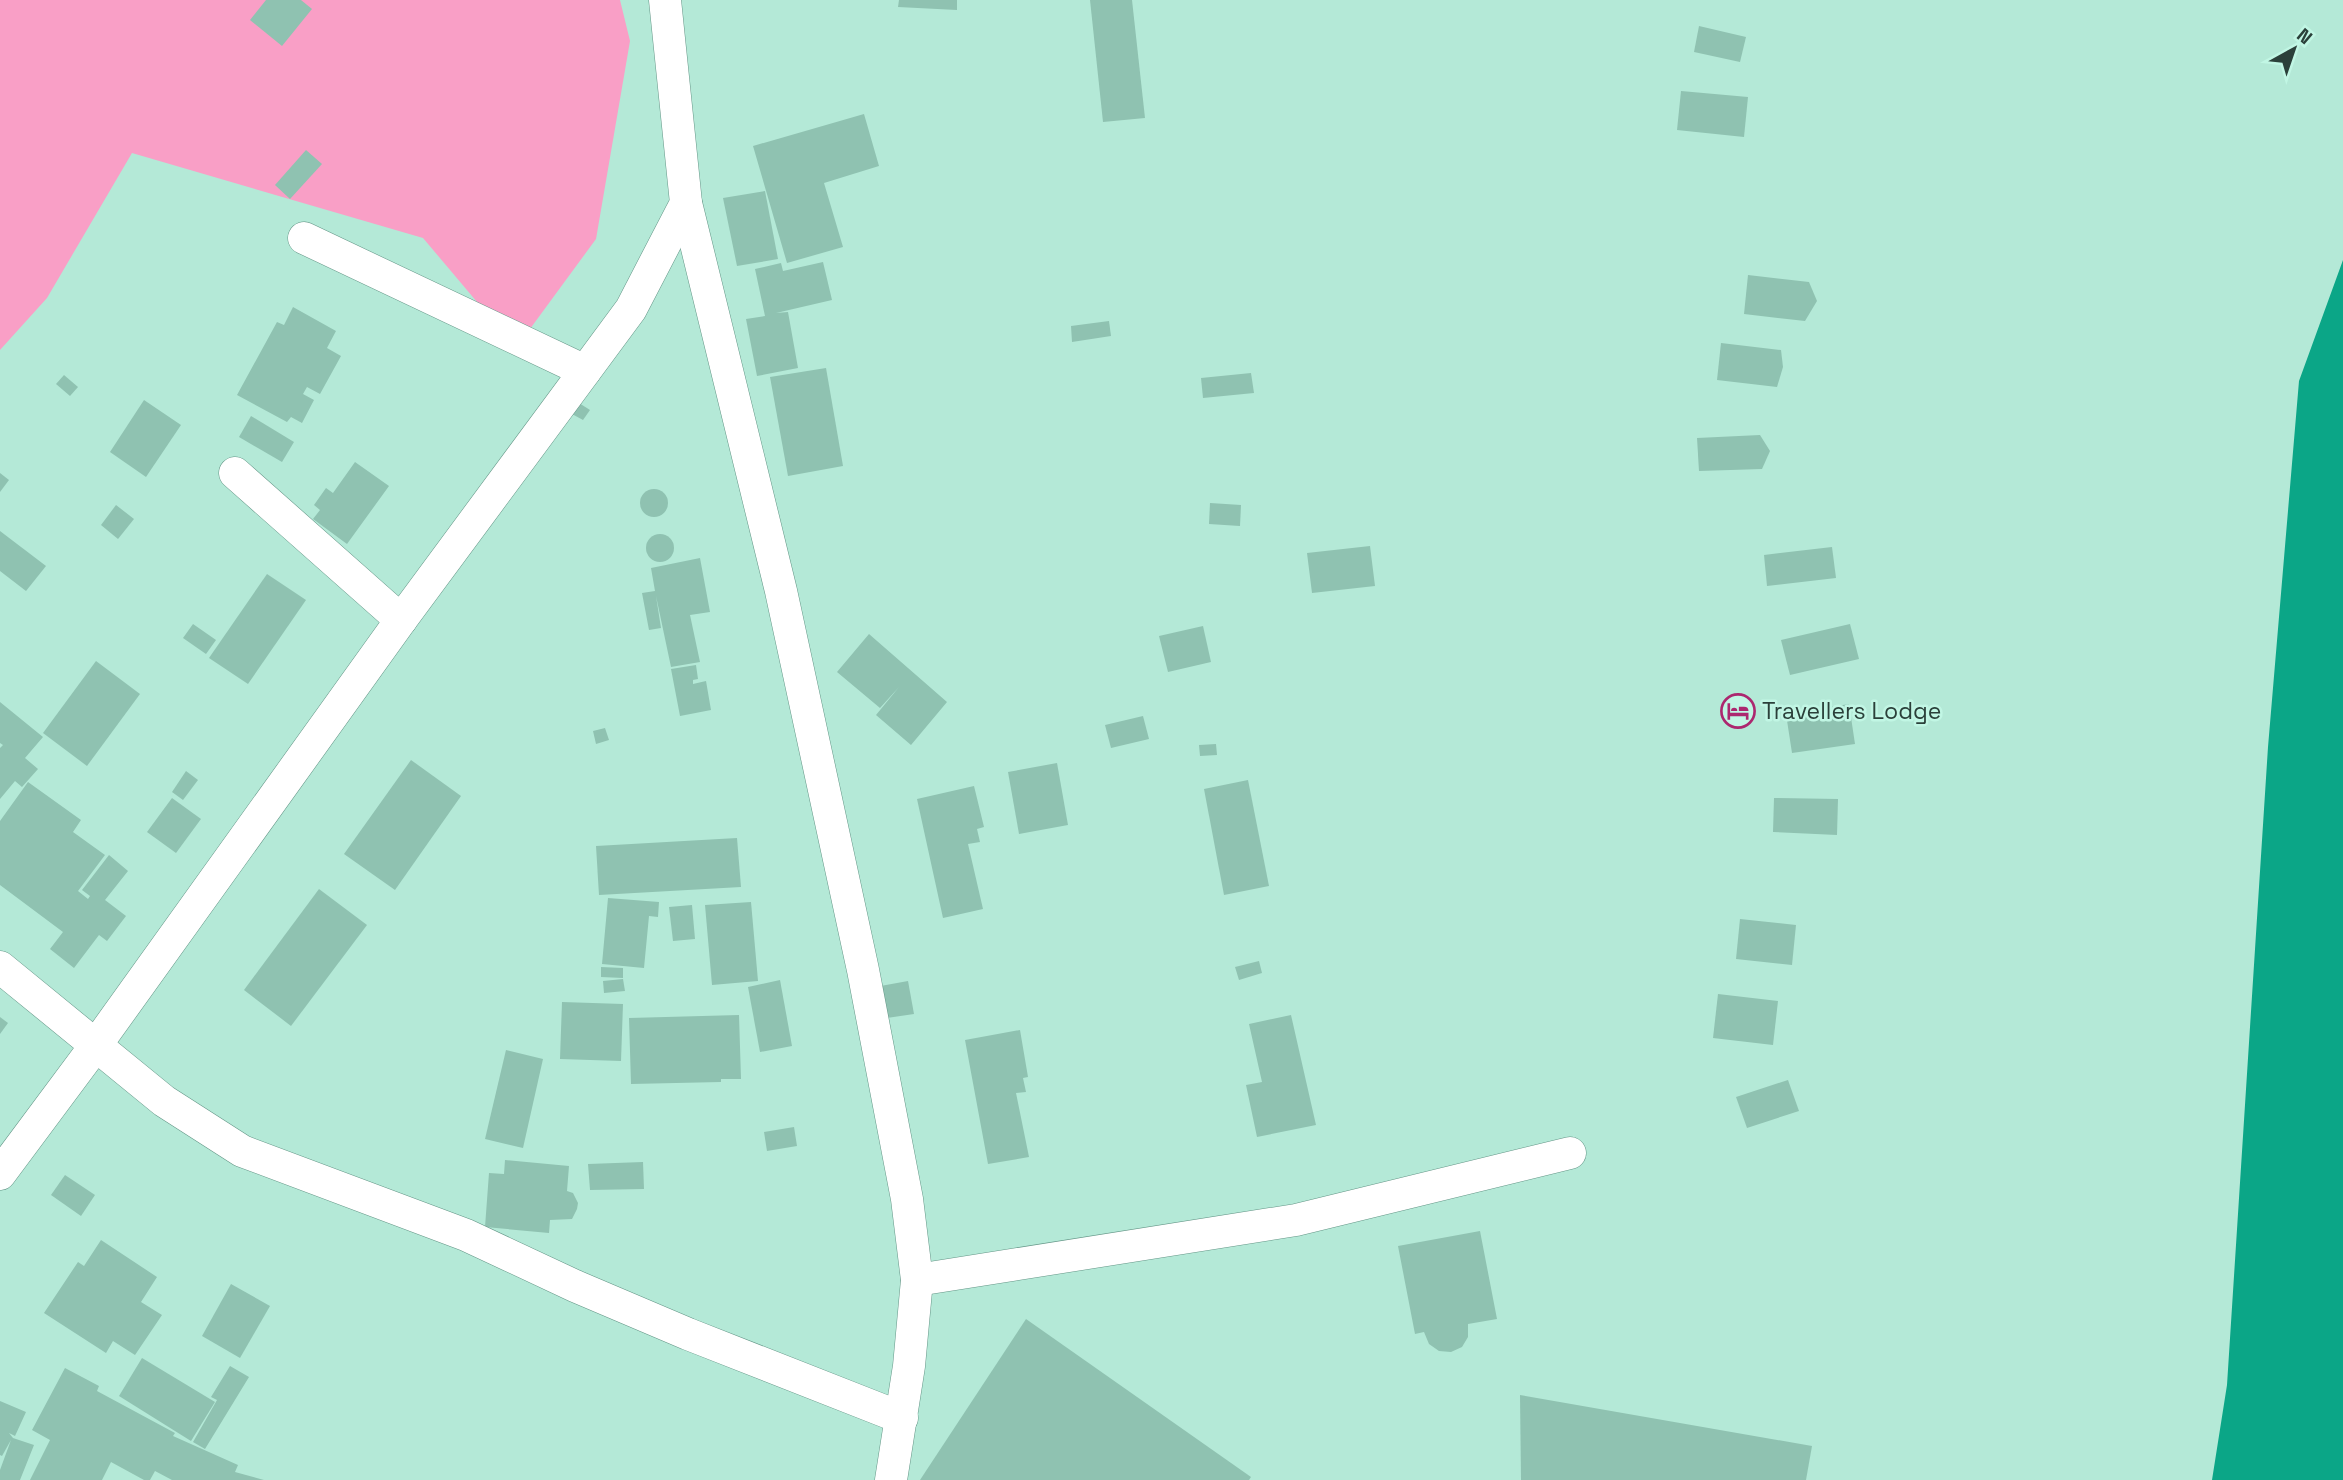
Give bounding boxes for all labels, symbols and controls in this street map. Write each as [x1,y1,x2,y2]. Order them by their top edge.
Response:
north arrow [2259,14,2329,84]
text: N [2292,23,2318,50]
hotel icon: Travellers Lodge [1719,692,1757,730]
place label: Travellers Lodge [1762,696,1941,726]

